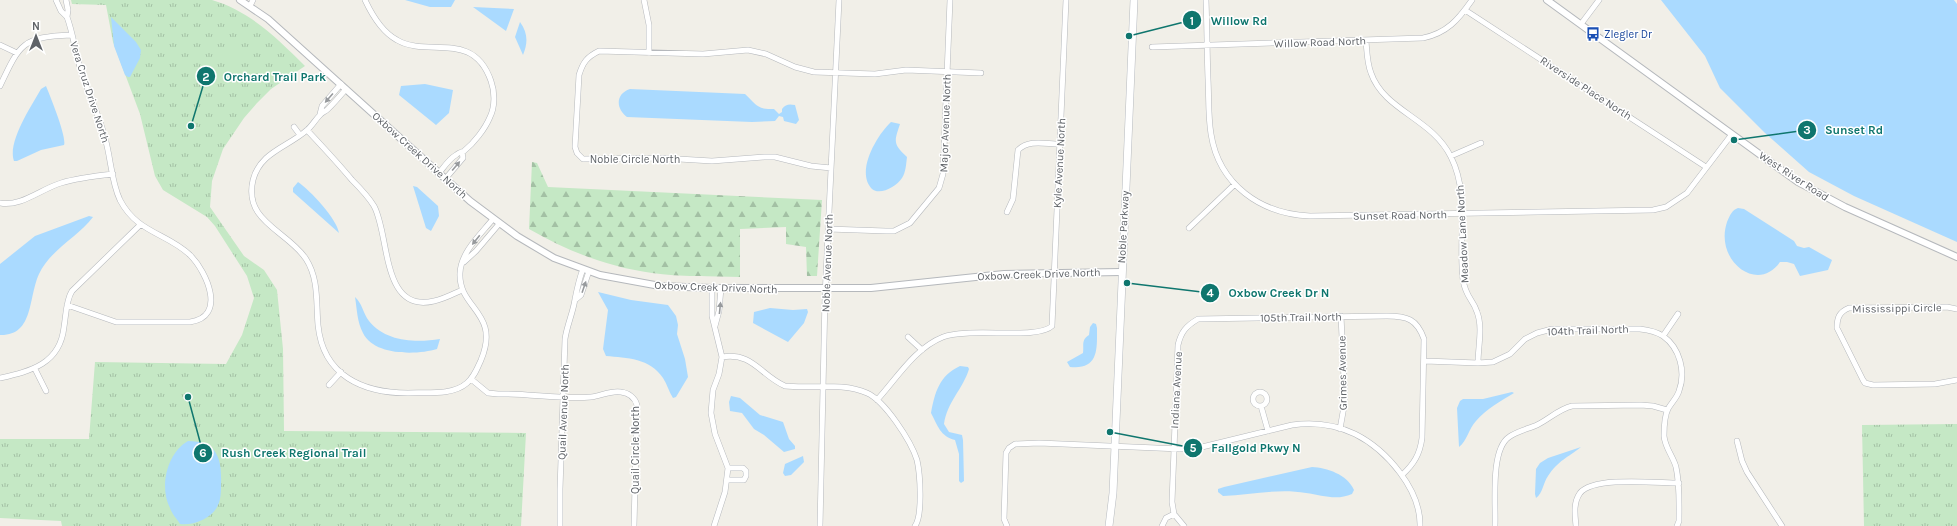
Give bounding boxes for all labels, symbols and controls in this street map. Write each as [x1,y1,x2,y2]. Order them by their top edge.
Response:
callout: Willow Rd [1182,8,1275,32]
text: 1 [1190,14,1194,28]
text: Willow Rd [1211,14,1267,28]
north arrow [16,16,56,56]
text: N [32,20,40,33]
bus stop icon: ZIegler Dr [1585,26,1601,42]
place label: ZIegler Dr [1604,28,1652,41]
street label: Willow Road North [1274,34,1366,51]
street label: Vera Cruz Drive North [67,40,112,145]
street label: Riverside Place North [1538,54,1634,123]
callout: Orchard Trail Park [196,64,334,88]
text: 2 [202,70,210,84]
text: Orchard Trail Park [224,70,326,84]
street label: Major Avenue North [937,74,954,172]
one-way arrow [324,93,333,103]
street label: Oxbow Creek Drive North [370,109,470,201]
street label: Kyle Avenue North [1051,118,1068,208]
callout: Sunset Rd [1797,118,1891,142]
text: 3 [1803,123,1811,137]
text: Sunset Rd [1825,123,1883,137]
street label: West River Road [1756,149,1831,204]
street label: Noble Circle North [590,153,680,166]
one-way arrow [452,160,461,171]
street label: Meadow Lane North [1453,184,1472,284]
street label: Noble Parkway [1115,190,1132,264]
street label: Sunset Road North [1353,208,1447,223]
street label: Noble Avenue North [819,214,836,312]
one-way arrow [472,234,480,245]
street label: Oxbow Creek Drive North [977,266,1101,283]
street label: Oxbow Creek Drive North [654,279,778,296]
one-way arrow [581,280,587,292]
callout: Oxbow Creek Dr N [1200,281,1337,305]
text: 4 [1206,286,1214,300]
text: Oxbow Creek Dr N [1229,286,1329,300]
one-way arrow [716,301,723,314]
street label: Mississippi Circle [1852,301,1942,316]
street label: 105th Trail North [1260,310,1342,325]
street label: 104th Trail North [1547,323,1629,338]
street label: Grimes Avenue [1335,335,1350,411]
street label: Indiana Avenue [1168,351,1185,429]
street label: Quail Avenue North [555,364,572,460]
street label: Quail Circle North [629,406,642,494]
callout: Fallgold Pkwy N [1183,436,1309,460]
callout: Rush Creek Regional Trail [193,441,374,465]
text: 5 [1190,441,1197,455]
text: Fallgold Pkwy N [1211,441,1301,455]
text: 6 [199,446,207,460]
text: Rush Creek Regional Trail [222,446,366,460]

